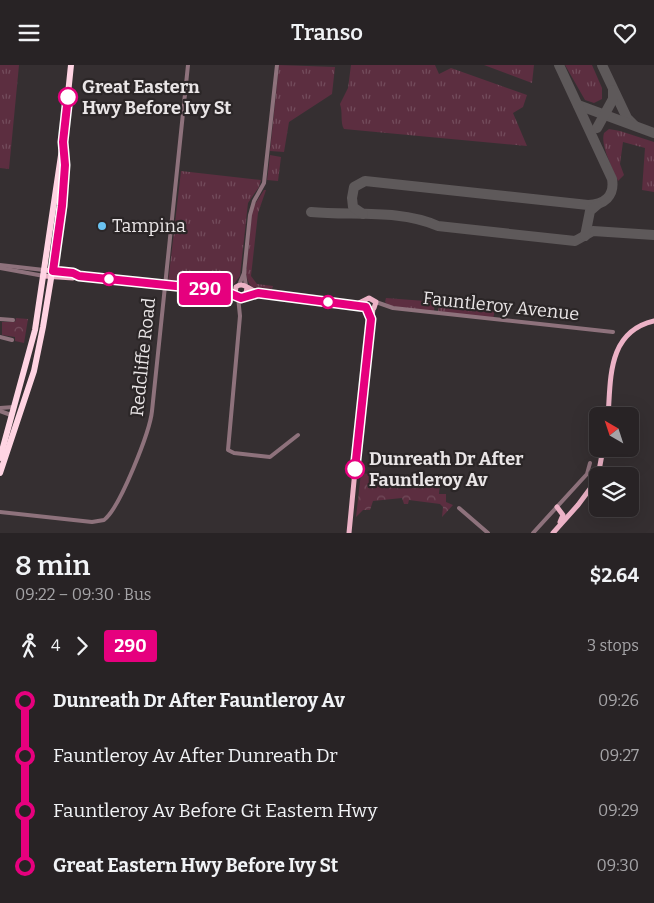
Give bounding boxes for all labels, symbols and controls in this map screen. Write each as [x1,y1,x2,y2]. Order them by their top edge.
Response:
icon: menu [15,19,43,47]
text: Transo [291,19,363,46]
icon: heart [611,19,639,47]
place label: Great Eastern Hwy Before Ivy St [82,76,231,119]
marker: Great Eastern Hwy Before Ivy St [58,87,78,107]
place label: Tampina [112,215,186,237]
marker: Tampina [96,220,108,232]
unlabelled marker [102,272,116,286]
line badge: 290 [176,273,234,305]
text: 290 [189,278,221,300]
street label: Fauntleroy Avenue [422,287,580,325]
unlabelled marker [321,295,335,309]
street label: Redcliffe Road [126,296,160,417]
north arrow [589,407,639,457]
map controls [589,407,639,517]
place label: Dunreath Dr After Fauntleroy Av [369,448,524,491]
marker: Dunreath Dr After Fauntleroy Av [345,459,365,479]
button: layers [589,467,639,517]
text: 8 min [15,549,90,582]
text: $2.64 [590,564,639,587]
text: 09:22 – 09:30 · Bus [15,585,152,604]
icon: walk [15,632,43,660]
icon: forward [68,632,96,660]
text: 290 [114,635,147,657]
text: 4 [51,636,60,655]
text: 3 stops [587,636,639,655]
text: Dunreath Dr After Fauntleroy Av [53,689,345,712]
text: 09:26 [598,691,639,710]
text: Fauntleroy Av After Dunreath Dr [53,744,338,767]
text: 09:27 [599,746,639,765]
text: Fauntleroy Av Before Gt Eastern Hwy [53,799,377,822]
text: 09:29 [598,801,639,820]
text: Great Eastern Hwy Before Ivy St [53,854,338,877]
text: 09:30 [597,856,639,875]

